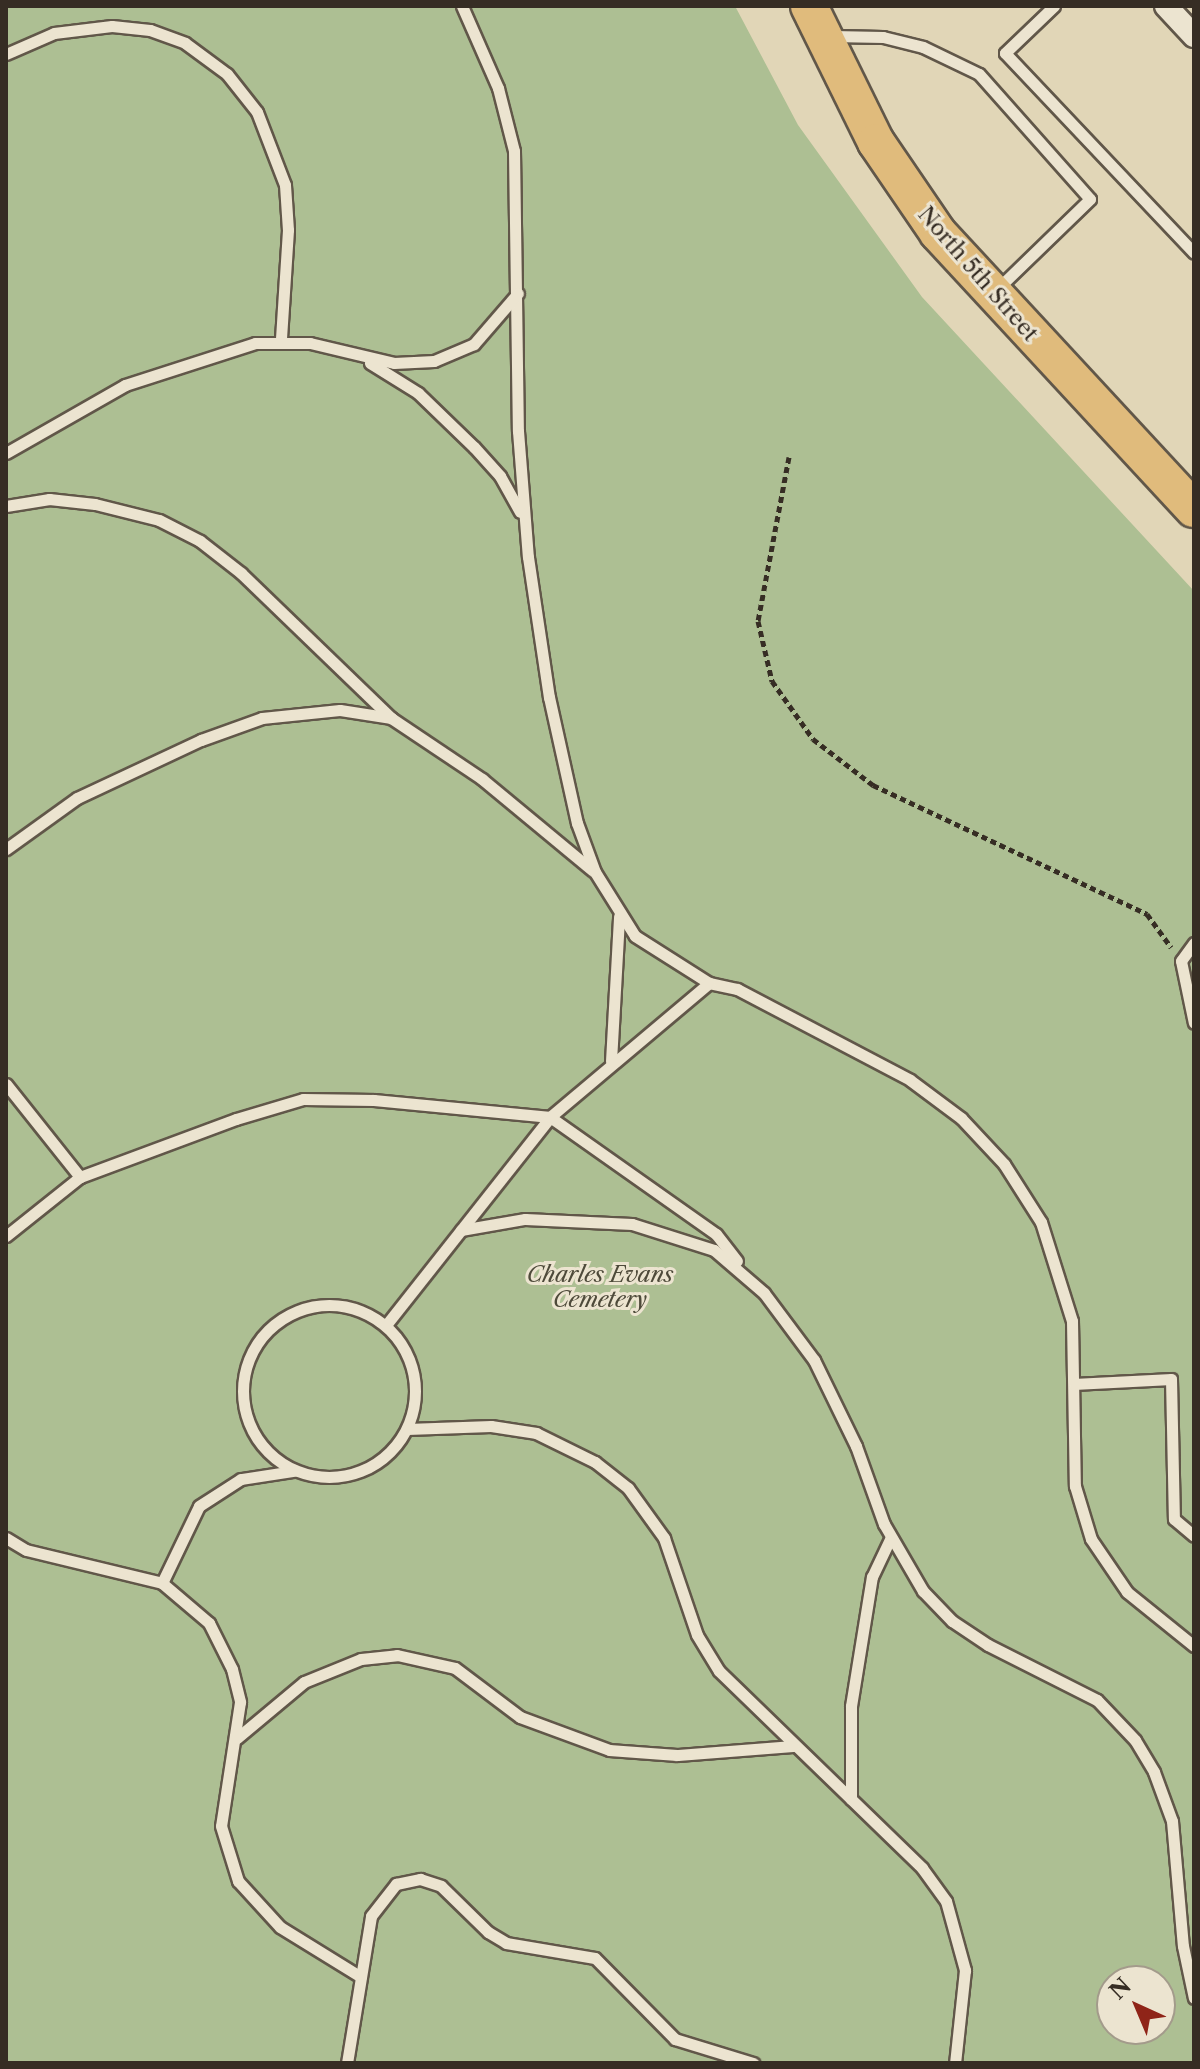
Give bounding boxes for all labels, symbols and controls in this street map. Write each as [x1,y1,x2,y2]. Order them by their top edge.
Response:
street label: North 5th Street [912,201,1044,347]
park label: Charles Evans Cemetery [527,1261,673,1312]
north arrow [1096,1965,1176,2045]
text: N [1104,1972,1137,2005]

